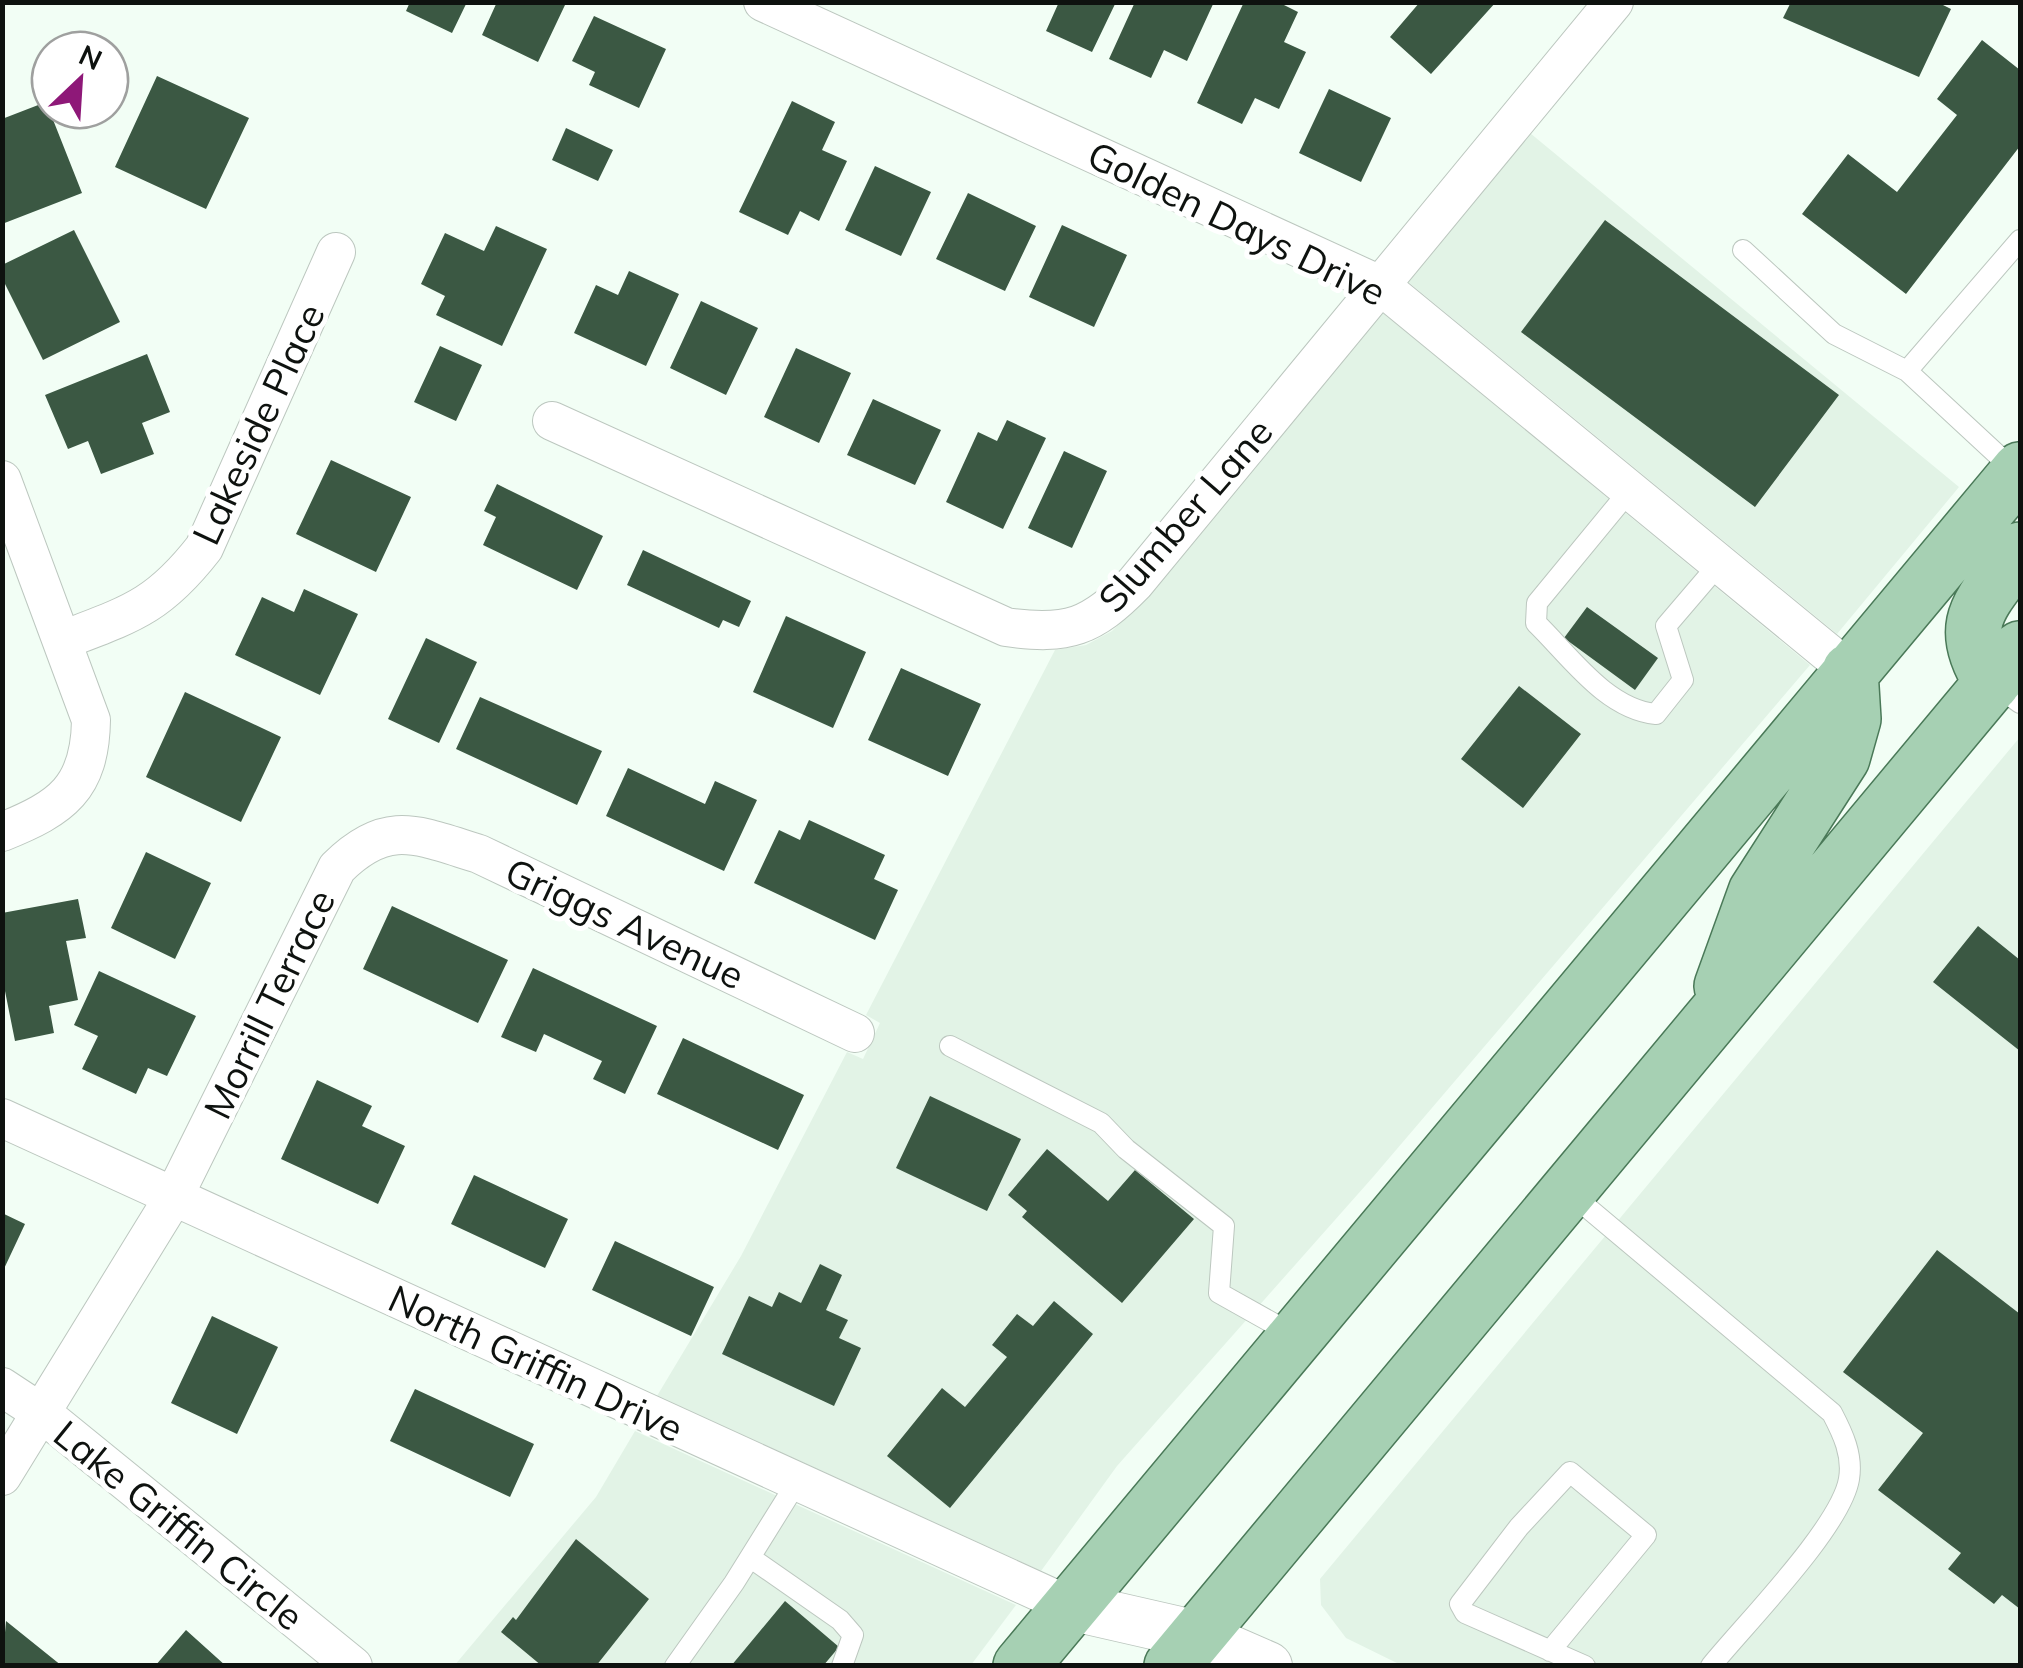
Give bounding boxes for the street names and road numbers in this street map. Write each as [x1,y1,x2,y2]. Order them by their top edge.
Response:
street label: Golden Days Drive [1080,130,1394,316]
street label: Lakeside Place [181,296,335,552]
street label: Slumber Lane [1088,408,1282,622]
street label: Griggs Avenue [498,847,752,999]
street label: Morrill Terrace [193,882,345,1126]
street label: North Griffin Drive [381,1274,691,1452]
street label: Lake Griffin Circle [45,1410,313,1640]

